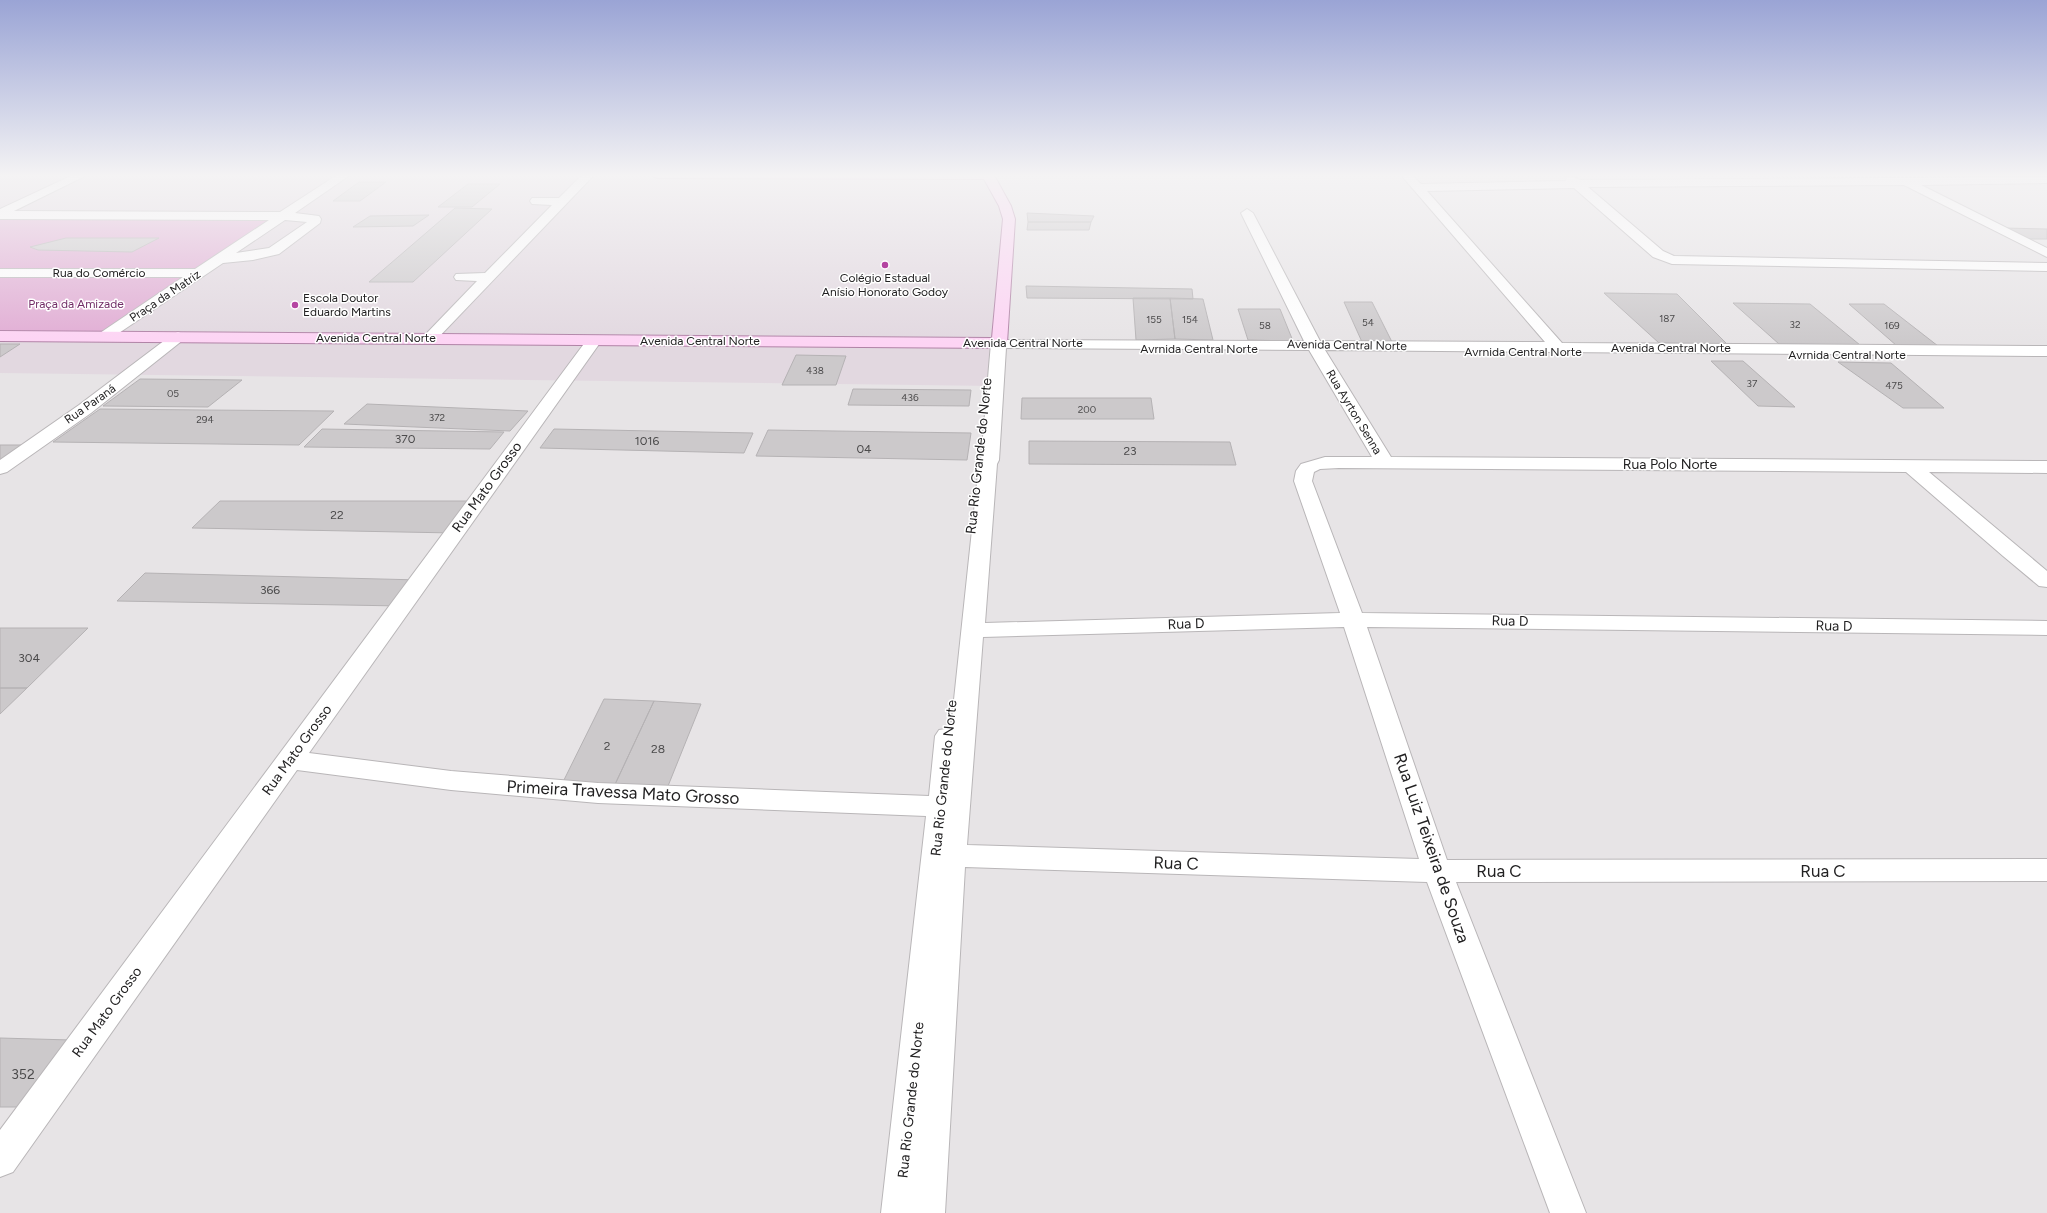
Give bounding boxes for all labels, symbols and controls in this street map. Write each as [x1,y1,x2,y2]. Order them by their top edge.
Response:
marker: Colégio Estadual Anísio Honorato Godoy [880,260,890,270]
street label: Rua do Comércio [53,266,145,280]
street label: Praça da Matriz [127,267,203,325]
place label: Colégio Estadual Anísio Honorato Godoy [822,271,949,299]
place label: Escola Doutor Eduardo Martins [303,291,391,319]
park label: Praça da Amizade [28,297,124,311]
marker: Escola Doutor Eduardo Martins [290,300,300,310]
house number: 187 [1659,312,1675,325]
house number: 155 [1146,313,1162,326]
house number: 154 [1182,313,1198,326]
house number: 54 [1362,316,1374,329]
house number: 32 [1789,318,1801,331]
house number: 58 [1259,319,1271,332]
house number: 169 [1884,319,1900,332]
street label: Avenida Central Norte [316,331,436,345]
street label: Avenida Central Norte [640,334,760,348]
street label: Avenida Central Norte [963,336,1083,350]
street label: Avenida Central Norte [1287,337,1407,353]
street label: Avenida Central Norte [1611,341,1731,355]
street label: Avrnida Central Norte [1140,342,1258,356]
street label: Avrnida Central Norte [1464,345,1582,359]
street label: Avrnida Central Norte [1788,348,1906,362]
house number: 438 [806,364,824,377]
street label: Rua Ayrton Senna [1323,367,1385,457]
street label: Rua Rio Grande do Norte [962,377,996,535]
house number: 37 [1747,377,1758,390]
house number: 475 [1885,379,1903,392]
street label: Rua Paraná [62,381,118,427]
house number: 05 [167,387,179,400]
house number: 436 [901,391,919,404]
house number: 200 [1078,403,1096,416]
house number: 372 [429,411,445,424]
house number: 294 [196,413,214,426]
house number: 370 [395,432,416,446]
house number: 1016 [635,434,659,448]
street label: Rua Mato Grosso [448,438,526,536]
house number: 04 [856,442,872,456]
house number: 23 [1123,444,1137,458]
street label: Rua Polo Norte [1623,456,1718,473]
house number: 22 [330,508,344,522]
house number: 366 [260,583,280,597]
street label: Rua D [1491,612,1529,630]
street label: Rua D [1167,615,1205,633]
street label: Rua D [1815,617,1853,635]
house number: 304 [18,651,40,665]
street label: Rua Rio Grande do Norte [927,699,961,857]
street label: Rua Mato Grosso [258,701,336,799]
house number: 2 [604,739,610,753]
house number: 28 [651,742,665,756]
street label: Rua Luiz Teixeira de Souza [1390,750,1474,946]
street label: Primeira Travessa Mato Grosso [506,776,740,808]
street label: Rua C [1153,852,1199,874]
street label: Rua C [1476,861,1522,881]
street label: Rua C [1800,861,1846,881]
street label: Rua Mato Grosso [68,963,146,1061]
street label: Rua Rio Grande do Norte [894,1021,928,1179]
house number: 352 [11,1066,35,1083]

